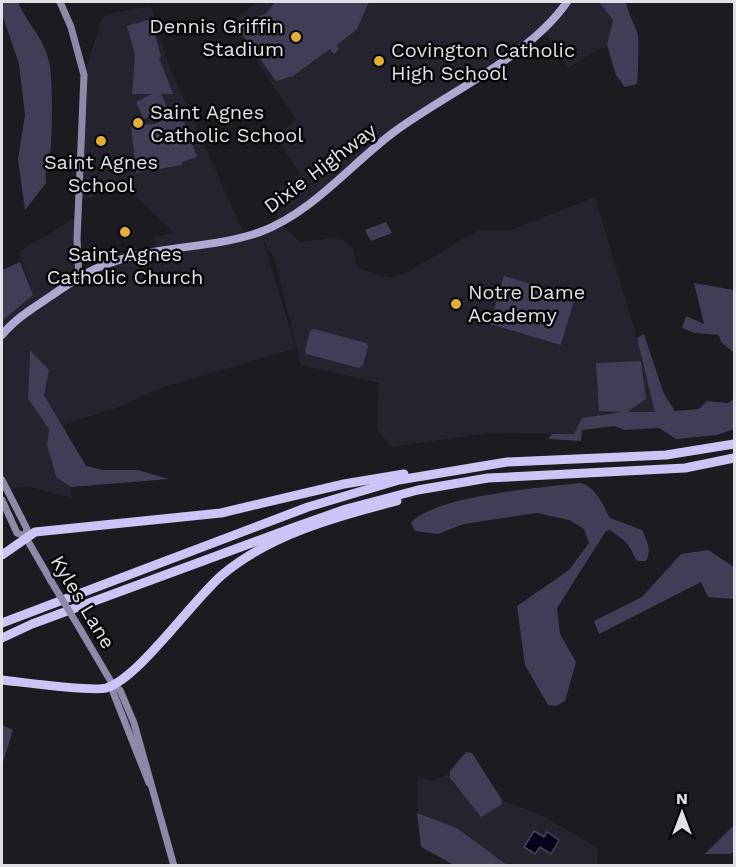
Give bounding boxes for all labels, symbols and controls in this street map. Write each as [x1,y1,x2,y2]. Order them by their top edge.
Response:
place label: Dennis Griffin Stadium [149,14,284,61]
marker: Dennis Griffin Stadium [289,30,303,44]
place label: Covington Catholic High School [391,38,575,85]
marker: Covington Catholic High School [372,54,386,68]
place label: Saint Agnes Catholic School [150,100,303,147]
marker: Saint Agnes Catholic School [131,116,145,130]
street label: Dixie Highway [259,118,381,218]
marker: Saint Agnes School [94,134,108,148]
place label: Saint Agnes School [44,150,158,197]
marker: Saint Agnes Catholic Church [118,225,132,239]
place label: Saint Agnes Catholic Church [47,242,203,289]
place label: Notre Dame Academy [468,280,585,327]
marker: Notre Dame Academy [449,297,463,311]
street label: Kyles Lane [46,551,120,653]
north arrow [652,783,712,843]
text: N [676,789,688,808]

